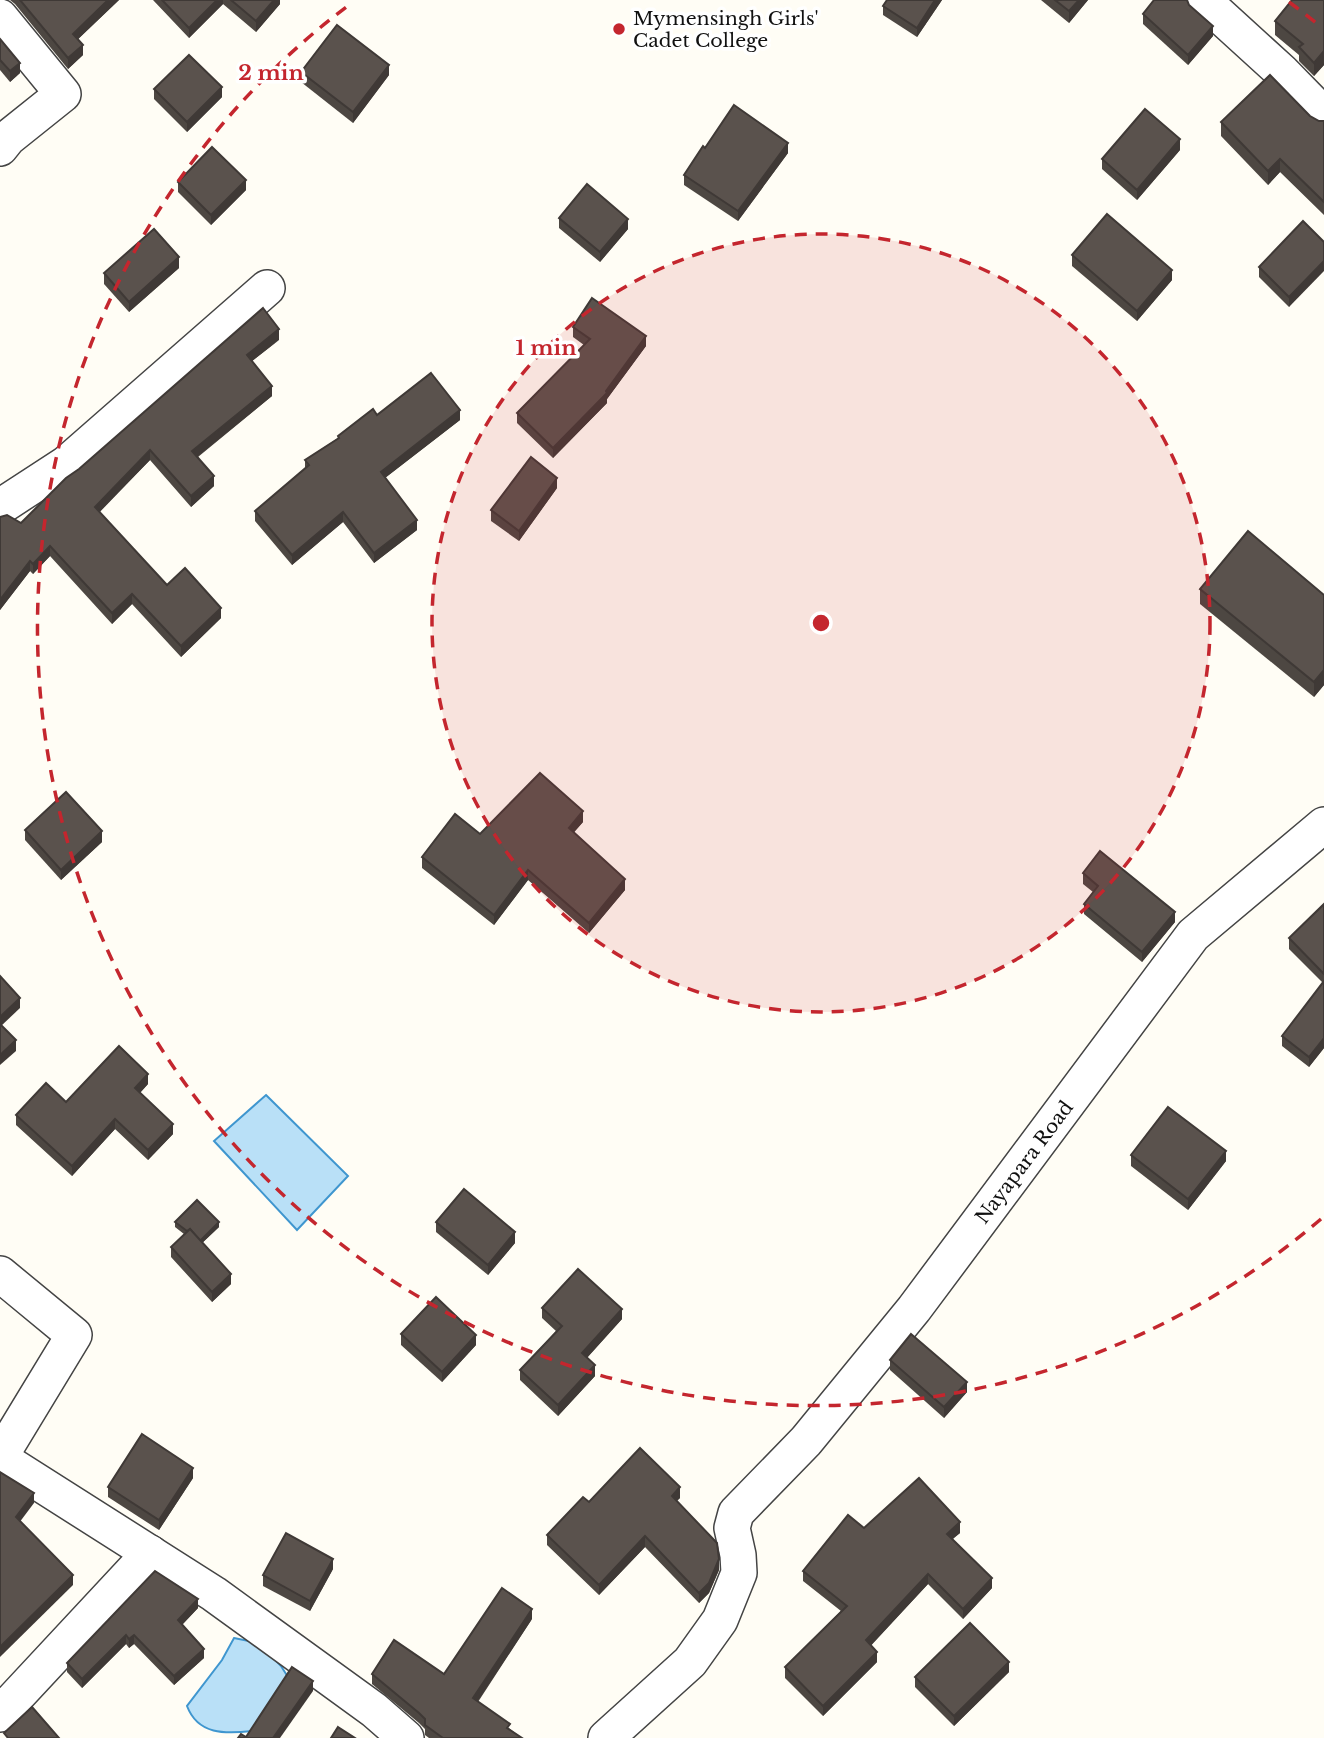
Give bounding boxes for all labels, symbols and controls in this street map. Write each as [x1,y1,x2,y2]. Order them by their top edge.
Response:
place label: Mymensingh Girls' Cadet College [633,7,819,52]
marker: Mymensingh Girls' Cadet College [611,21,627,37]
text: 2 min [238,60,304,86]
text: 1 min [516,335,576,361]
centre of rings [809,611,833,635]
street label: Nayapara Road [971,1096,1078,1228]

